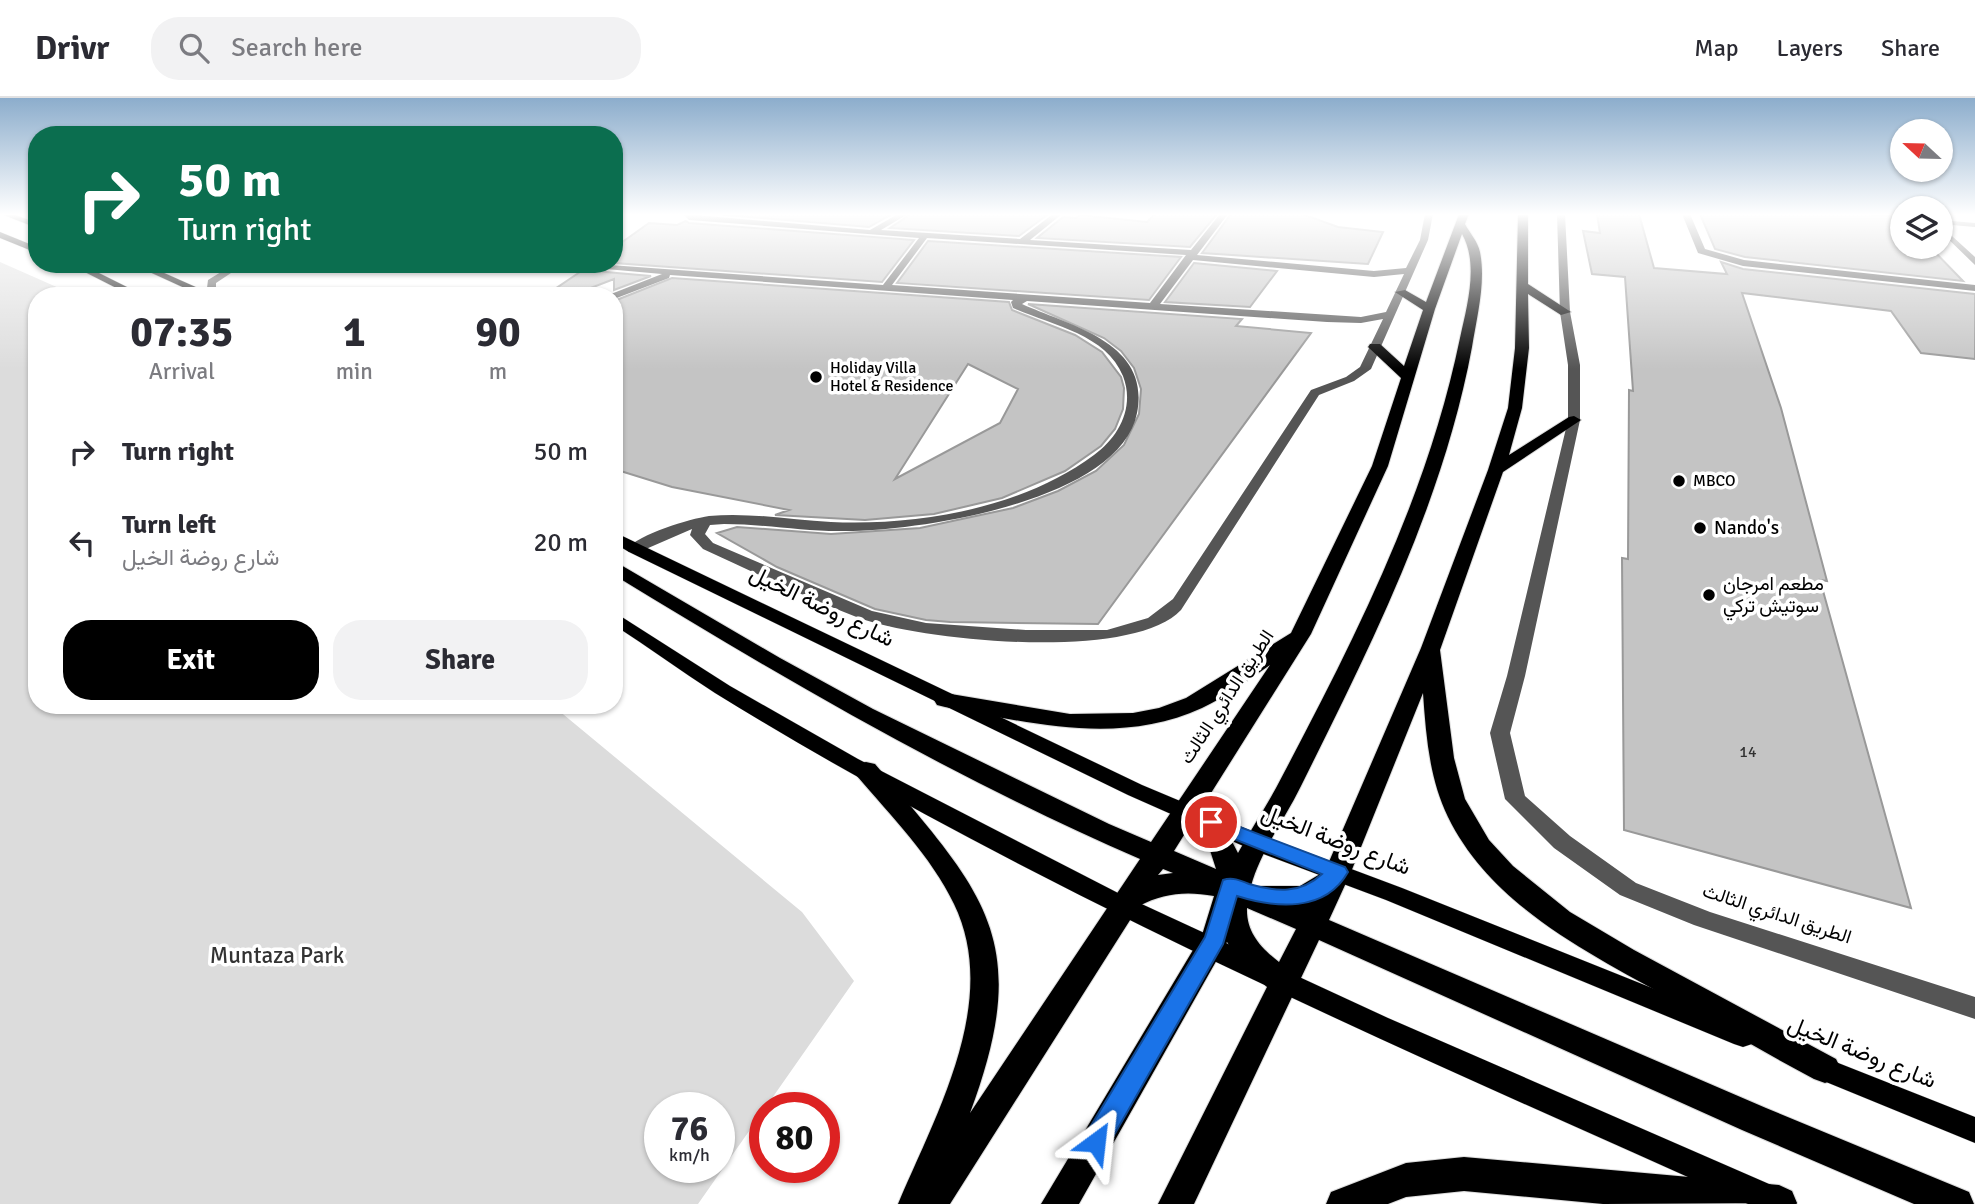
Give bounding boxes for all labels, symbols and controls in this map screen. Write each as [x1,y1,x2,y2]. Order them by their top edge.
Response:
search box [151,17,641,80]
text: Drivr [35,28,109,69]
icon: search [175,29,213,67]
text: Search here [231,32,362,64]
text: Map [1694,33,1739,63]
text: Layers [1777,33,1843,63]
text: Share [1881,33,1940,63]
north arrow [1890,119,1953,182]
map controls [1890,119,1953,259]
text: 50 m [178,150,281,210]
icon: right [63,154,154,245]
button: layers [1890,196,1953,259]
text: Turn right [178,210,311,249]
text: 07:35 [130,307,233,358]
text: 1 [343,307,366,358]
text: 90 [475,307,521,358]
text: Arrival [149,357,215,386]
text: min [336,357,373,386]
text: m [489,357,507,386]
place label: Holiday Villa Hotel & Residence [830,358,954,396]
marker: Holiday Villa Hotel & Residence [808,369,824,385]
icon: right [63,433,101,471]
text: Turn right [122,436,234,468]
text: 50 m [533,436,588,468]
place label: MBCO [1693,471,1736,491]
marker: MBCO [1671,473,1687,489]
text: Turn left [122,509,216,541]
place label: Nando's [1714,516,1779,540]
marker: Nando's [1692,520,1708,536]
icon: left [63,524,101,562]
text: 20 m [533,527,588,559]
text: شارع روضة الخيل [122,543,279,572]
street label: شارع روضة الخيل [744,558,899,654]
place label: مطعم امرجان سوتيش تركي [1723,572,1824,621]
marker: مطعم امرجان سوتيش تركي [1701,587,1717,603]
button: Exit [63,620,319,700]
button: Share [333,620,588,700]
street label: الطريق الدائري الثالث [1175,625,1282,770]
house number: 14 [1739,742,1757,762]
pin [1181,792,1241,852]
street label: شارع روضة الخيل [1257,798,1415,883]
icon: arrive [1192,803,1230,841]
street label: الطريق الدائري الثالث [1699,879,1855,952]
park label: Muntaza Park [210,941,345,970]
street label: شارع روضة الخيل [1783,1009,1940,1096]
speed limit sign: 80 [749,1092,840,1183]
position arrow [1059,1105,1133,1179]
text: 76 [671,1107,708,1150]
text: km/h [669,1144,710,1166]

